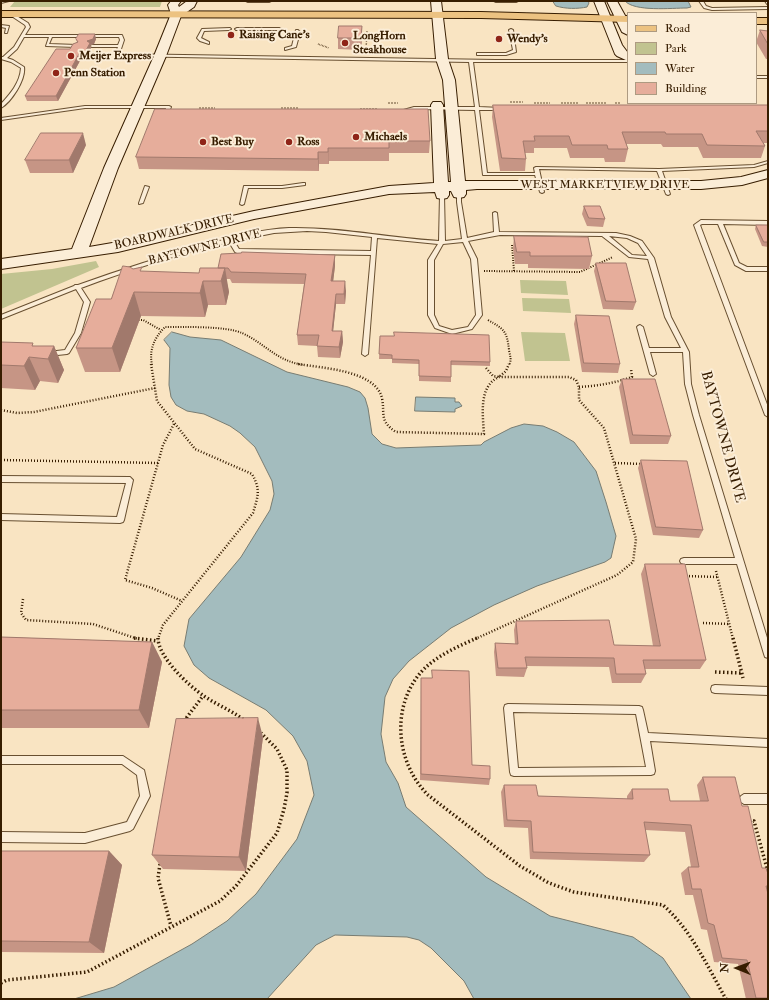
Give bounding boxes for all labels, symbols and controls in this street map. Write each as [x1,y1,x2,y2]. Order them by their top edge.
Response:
legend [627,12,757,104]
text: Road [665,21,690,36]
place label: Raising Cane's [239,28,309,42]
place label: LongHorn Steakhouse [353,29,407,57]
marker: Raising Cane's [226,30,236,40]
place label: Wendy's [507,32,548,46]
marker: Wendy's [494,34,504,44]
marker: LongHorn Steakhouse [340,38,350,48]
text: Park [665,41,687,56]
place label: Meijer Express [79,49,151,63]
marker: Meijer Express [66,51,76,61]
text: Water [665,61,694,76]
place label: Penn Station [64,66,125,80]
marker: Penn Station [51,68,61,78]
text: Building [665,81,706,96]
place label: Michaels [364,130,407,144]
marker: Michaels [351,132,361,142]
place label: Best Buy [211,135,254,149]
place label: Ross [297,135,319,149]
marker: Best Buy [198,137,208,147]
marker: Ross [284,137,294,147]
street label: WEST MARKETVIEW DRIVE [520,178,690,192]
street label: BOARDWALK DRIVE [113,212,235,254]
street label: BAYTOWNE DRIVE [147,227,263,269]
street label: BAYTOWNE DRIVE [696,369,748,505]
north arrow [717,948,757,988]
text: N [718,963,731,973]

